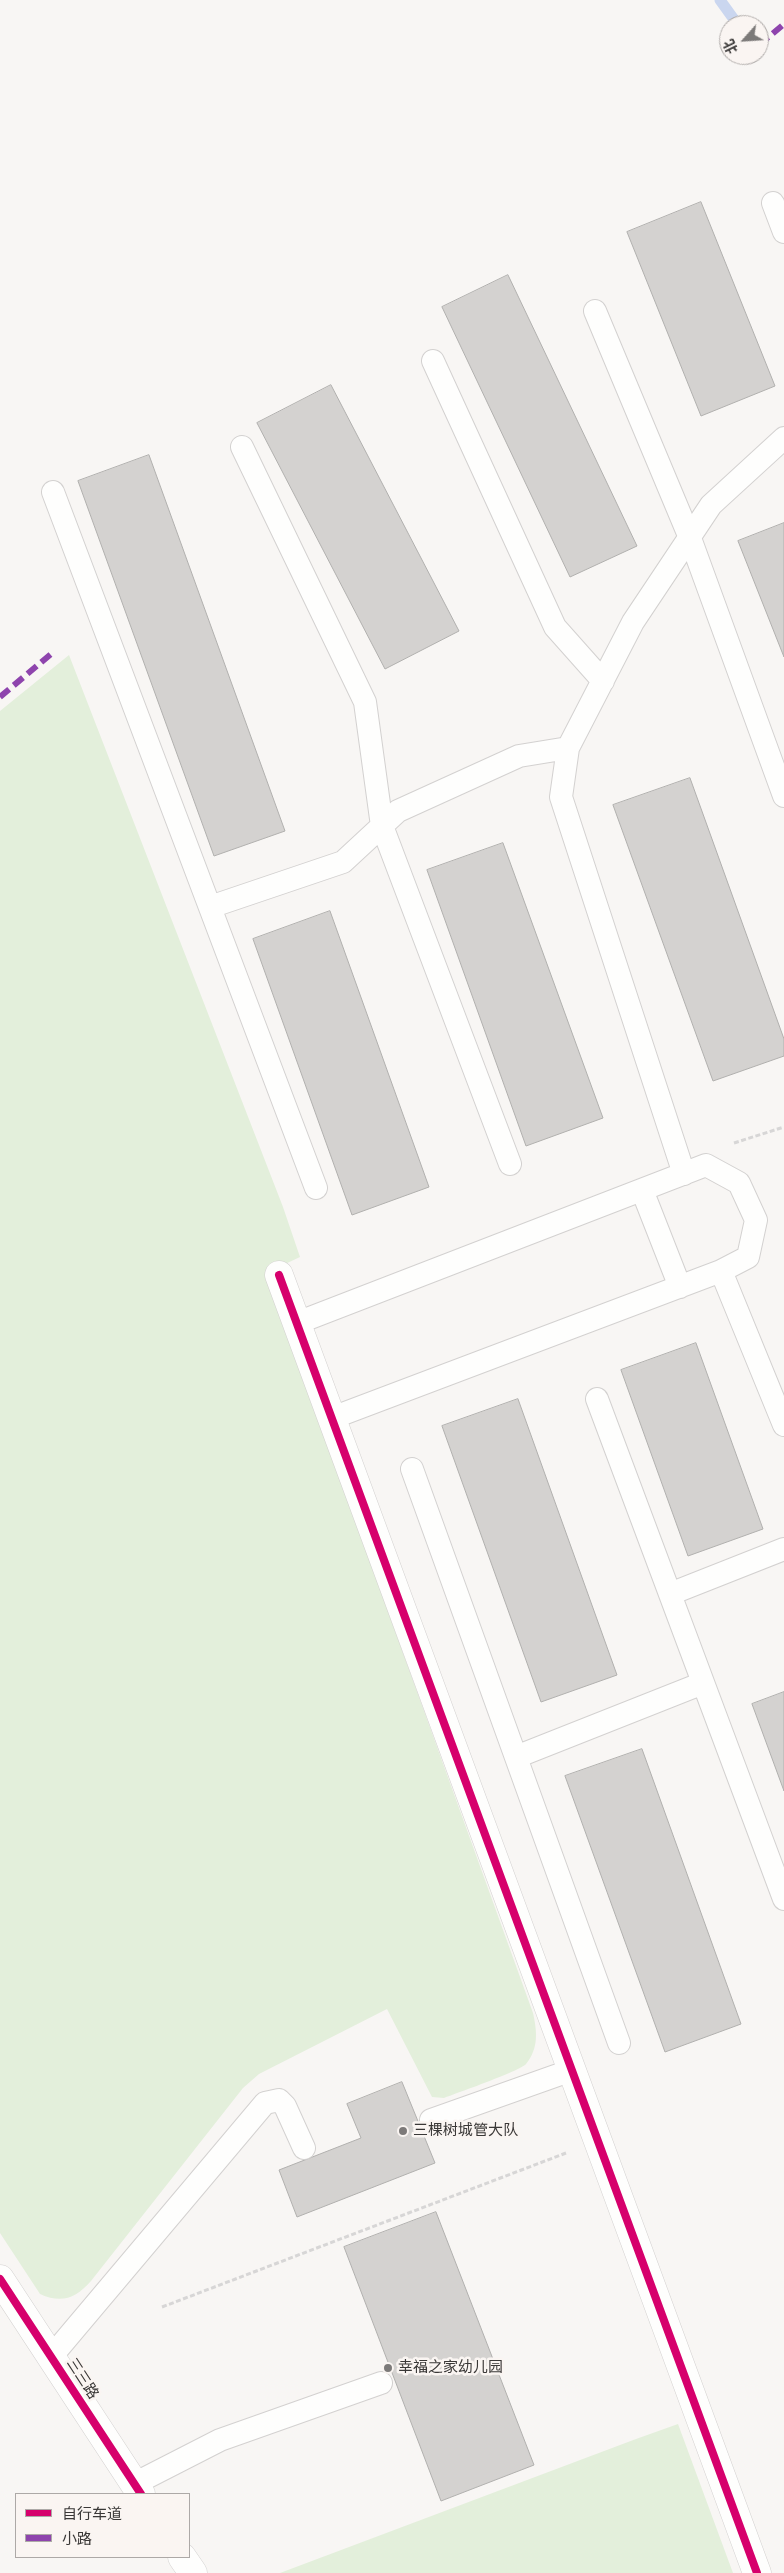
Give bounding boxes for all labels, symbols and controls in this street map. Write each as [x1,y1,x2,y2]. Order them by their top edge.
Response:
north arrow [719,15,769,65]
text: 北 [720,36,742,56]
place label: 三棵树城管大队 [413,2122,518,2140]
marker: 三棵树城管大队 [397,2125,409,2137]
street label: 三三路 [62,2355,102,2403]
place label: 幸福之家幼儿园 [398,2359,503,2377]
marker: 幸福之家幼儿园 [382,2362,394,2374]
legend [15,2493,190,2558]
text: 自行车道 [62,2505,122,2523]
text: 小路 [62,2530,92,2548]

